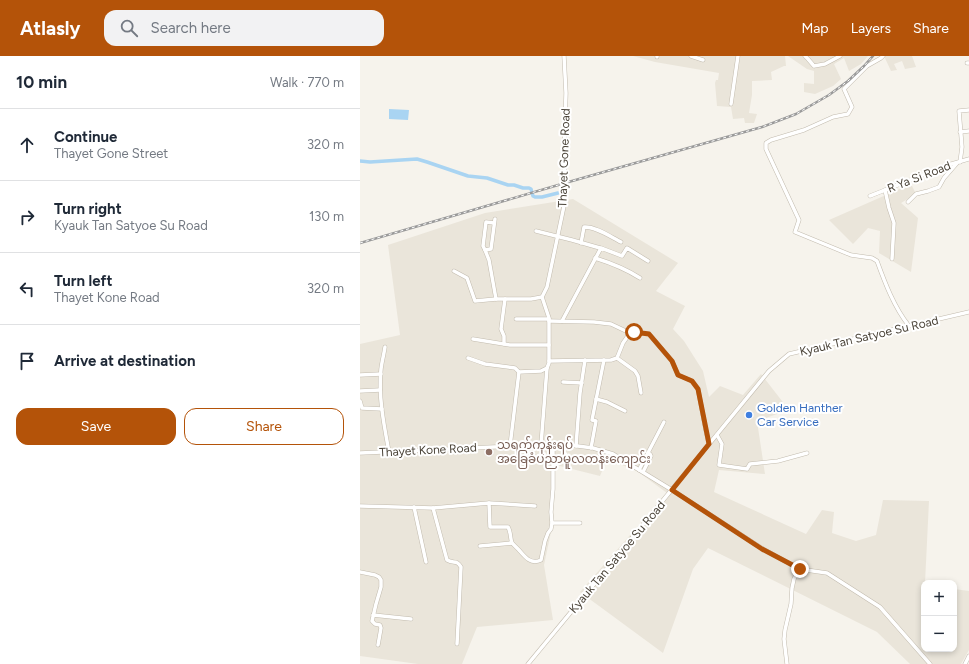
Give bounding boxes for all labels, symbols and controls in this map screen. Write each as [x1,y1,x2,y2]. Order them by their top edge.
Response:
search box [104,10,384,46]
text: Atlasly [20,17,80,40]
icon: search [118,17,140,39]
text: Search here [150,19,231,37]
text: Map [801,20,829,37]
text: Layers [851,20,891,37]
text: Share [913,20,949,37]
text: 10 min [16,72,67,92]
text: Walk · 770 m [270,75,344,90]
street label: Thayet Gone Road [555,108,573,208]
text: Continue [54,128,117,146]
icon: ahead [16,134,38,156]
text: 320 m [307,137,344,152]
text: Thayet Gone Street [54,146,168,161]
street label: R Ya Si Road [885,158,953,196]
text: Turn right [54,200,122,218]
icon: right [16,206,38,228]
text: 130 m [309,209,344,224]
text: Kyauk Tan Satyoe Su Road [54,218,208,233]
text: Turn left [54,272,112,290]
icon: left [16,278,38,300]
text: 320 m [307,281,344,296]
text: Thayet Kone Road [54,290,160,305]
street label: Kyauk Tan Satyoe Su Road [798,313,940,359]
route start [625,323,643,341]
icon: arrive [16,350,38,372]
text: Arrive at destination [54,352,195,370]
place label: Golden Hanther Car Service [757,401,843,429]
button: Save [16,408,176,445]
button: Share [184,408,344,445]
marker: Golden Hanther Car Service [744,410,754,420]
place label: သရက်ကုန်းရပ် အခြေခံပညာမူလတန်းကျောင်း [497,436,651,469]
street label: Thayet Kone Road [379,440,477,460]
marker: သရက်ကုန်းရပ် အခြေခံပညာမူလတန်းကျောင်း [484,447,494,457]
street label: Kyauk Tan Satyoe Su Road [566,498,668,616]
route end [791,560,809,578]
map controls [921,580,957,652]
button: + [921,580,957,616]
button: − [921,616,957,652]

